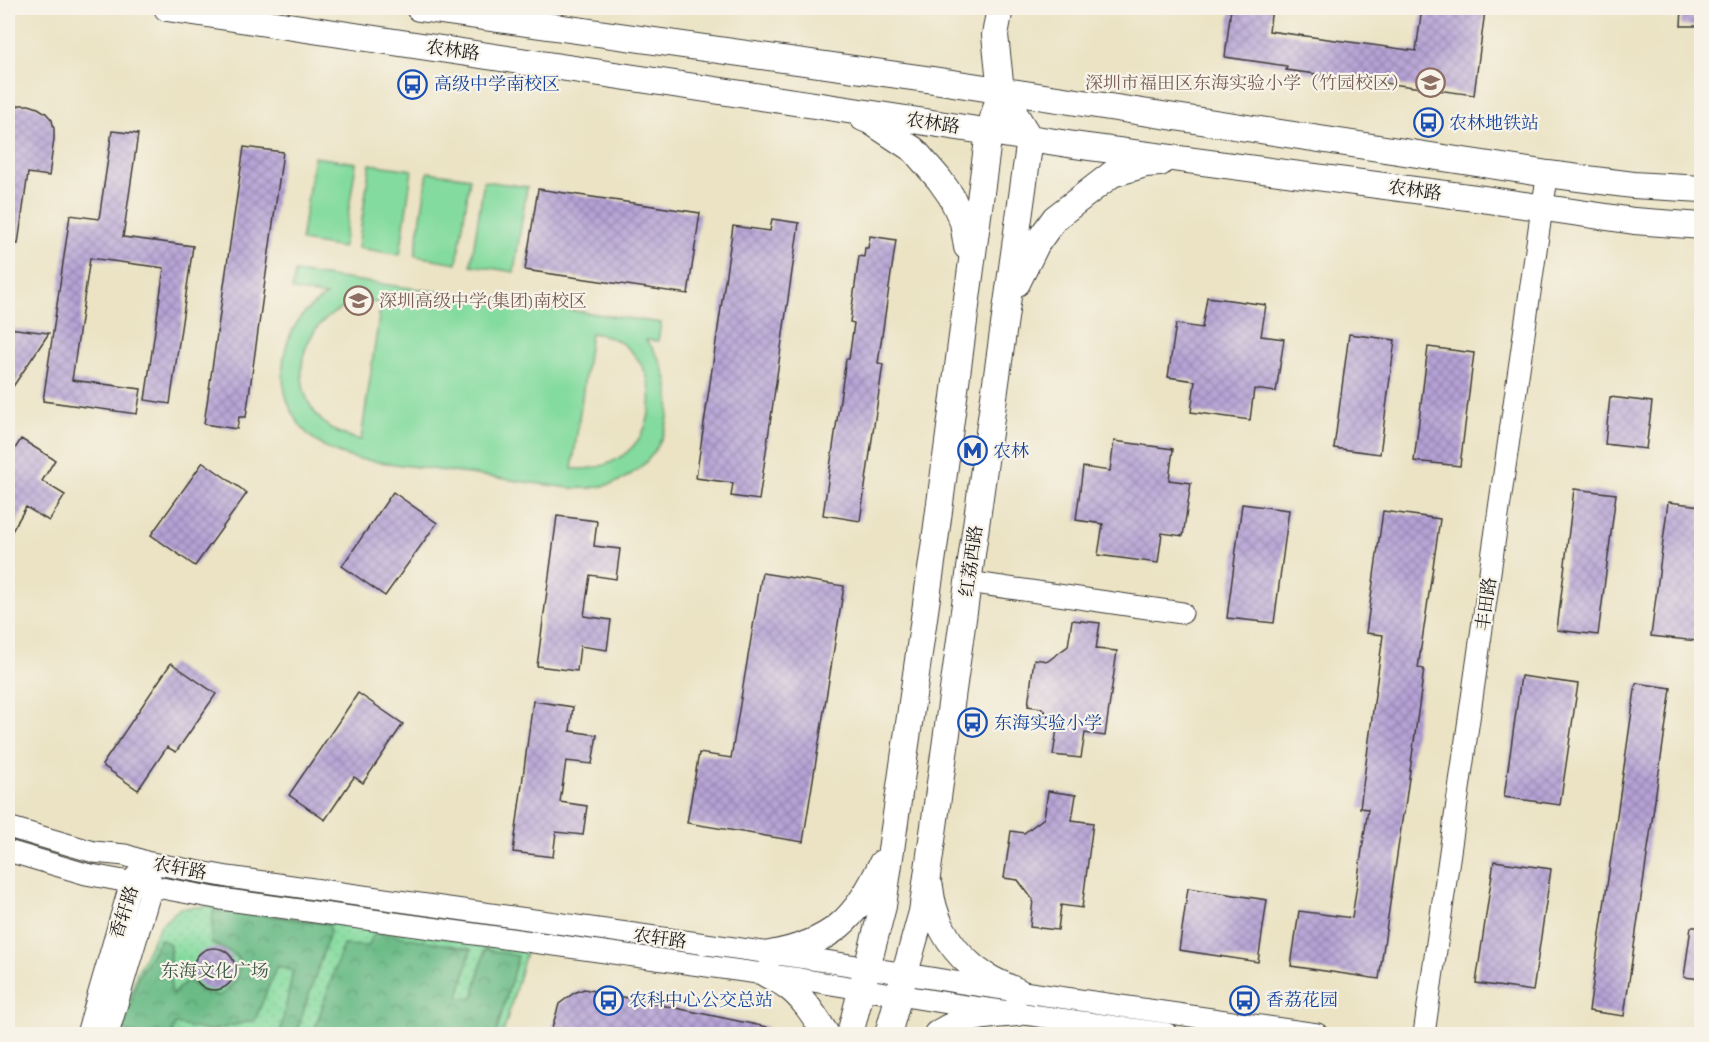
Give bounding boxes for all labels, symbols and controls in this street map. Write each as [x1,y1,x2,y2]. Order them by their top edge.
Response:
street label: 农林路 [425,34,481,66]
school or university icon: 深圳市福田区东海实验小学（竹园校区） [1414,67,1446,99]
bus stop icon: 高级中学南校区 [397,68,429,100]
place label: 深圳市福田区东海实验小学（竹园校区） [1085,71,1409,95]
place label: 高级中学南校区 [434,72,560,96]
street label: 农林路 [904,107,962,139]
bus stop icon: 农林地铁站 [1412,107,1444,139]
place label: 农林地铁站 [1449,111,1539,135]
street label: 农林路 [1387,174,1443,206]
school or university icon: 深圳高级中学(集团)南校区 [342,285,374,317]
place label: 深圳高级中学(集团)南校区 [379,289,587,313]
metro station icon: 农林 [956,435,988,467]
place label: 农林 [993,439,1029,463]
street label: 红荔西路 [954,524,988,598]
street label: 丰田路 [1470,576,1502,632]
bus stop icon: 东海实验小学 [957,707,989,739]
place label: 东海实验小学 [994,711,1102,735]
street label: 农轩路 [151,851,209,885]
street label: 香轩路 [104,883,144,941]
street label: 农轩路 [632,922,688,954]
park label: 东海文化广场 [161,959,269,983]
bus stop icon: 农科中心公交总站 [592,984,624,1016]
bus stop icon: 香荔花园 [1229,984,1261,1016]
place label: 农科中心公交总站 [629,988,773,1012]
place label: 香荔花园 [1266,988,1338,1012]

